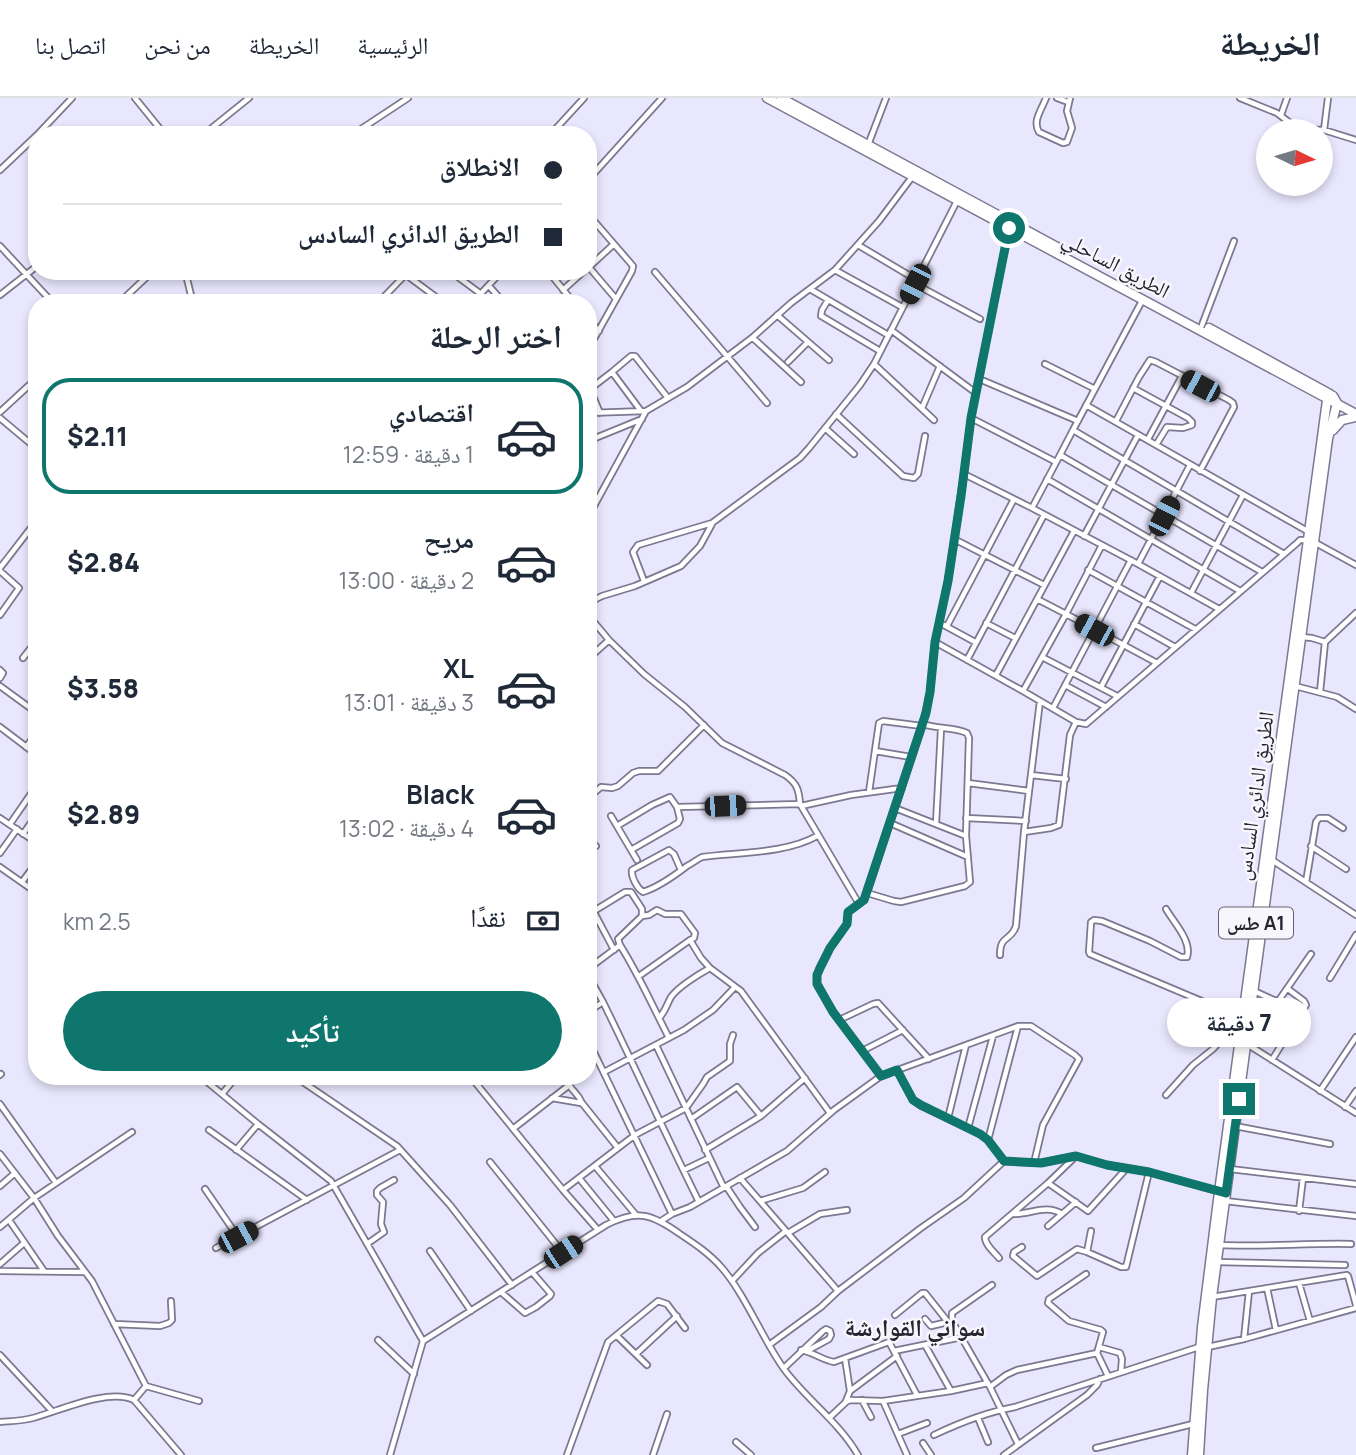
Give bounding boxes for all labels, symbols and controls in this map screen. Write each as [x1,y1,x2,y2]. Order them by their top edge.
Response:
text: الخريطة [1220,20,1321,65]
text: اتصل بنا [35,28,106,61]
text: من نحن [144,28,211,61]
text: الخريطة [249,28,319,61]
text: الرئيسية [357,28,429,61]
north arrow [1256,119,1334,196]
map controls [1256,119,1333,196]
text: الانطلاق [440,148,520,184]
route start [993,212,1025,244]
text: الطريق الدائري السادس [298,215,520,251]
street label: الطريق الساحلي [1056,224,1175,307]
car [897,261,934,307]
text: اختر الرحلة [429,314,562,358]
car [1177,367,1224,405]
text: اقتصادي [389,394,474,430]
icon: car [495,405,558,468]
text: $2.11 [67,418,128,454]
text: 1 دقيقة · 12:59 [343,438,474,470]
car [1146,493,1183,539]
text: مريح [424,520,474,556]
icon: car [495,531,558,594]
text: $2.84 [67,544,140,580]
text: 2 دقيقة · 13:00 [338,564,474,596]
car [1071,611,1118,649]
text: XL [443,650,474,686]
icon: car [495,657,558,720]
text: $3.58 [67,670,139,706]
text: 3 دقيقة · 13:01 [344,686,474,718]
street label: الطريق الدائري السادس [1228,709,1283,883]
text: Black [406,776,474,812]
icon: car [495,783,558,846]
car [704,795,747,817]
text: $2.89 [67,796,140,832]
text: 4 دقيقة · 13:02 [339,812,474,844]
text: نقدًا [470,899,506,935]
icon: cash [524,902,562,940]
text: 2.5 km [63,905,131,937]
road number: طس A1 [1219,908,1293,938]
button: تأكيد [63,991,562,1071]
callout: 7 دقيقة [1167,998,1311,1046]
text: 7 دقيقة [1206,1006,1272,1038]
route end [1223,1083,1255,1115]
car [215,1218,262,1256]
car [540,1232,587,1272]
district label: سواني القوارشة [845,1310,985,1347]

